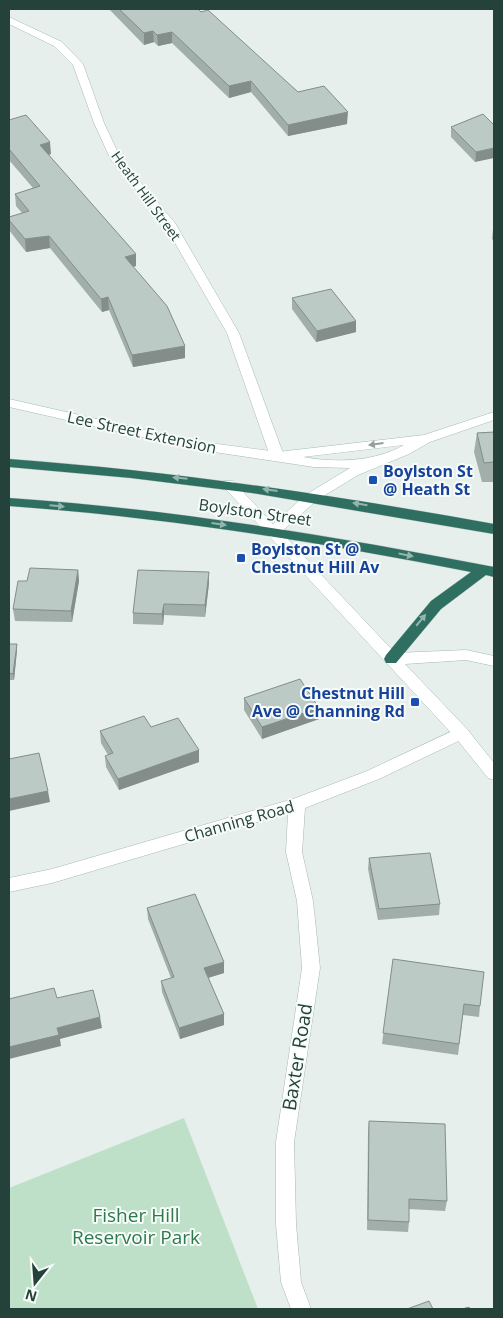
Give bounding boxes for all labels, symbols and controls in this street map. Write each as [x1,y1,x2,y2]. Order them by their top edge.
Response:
street label: Heath Hill Street [107,147,185,245]
street label: Lee Street Extension [65,405,219,459]
one-way arrow [368,440,384,448]
place label: Boylston St @ Heath St [383,460,473,500]
one-way arrow [171,474,187,482]
marker: Boylston St @ Heath St [367,474,379,486]
one-way arrow [262,486,278,494]
street label: Boylston Street [197,493,313,531]
one-way arrow [352,500,368,508]
one-way arrow [50,502,66,510]
one-way arrow [211,520,227,528]
place label: Boylston St @ Chestnut Hill Av [251,538,380,578]
one-way arrow [399,551,415,559]
marker: Boylston St @ Chestnut Hill Av [235,552,247,564]
one-way arrow [416,614,427,627]
place label: Chestnut Hill Ave @ Channing Rd [252,682,405,722]
marker: Chestnut Hill Ave @ Channing Rd [409,696,421,708]
street label: Channing Road [182,795,296,847]
street label: Baxter Road [276,1002,318,1112]
park label: Fisher Hill Reservoir Park [72,1202,200,1250]
north arrow [10,1258,60,1308]
text: N [23,1285,39,1307]

